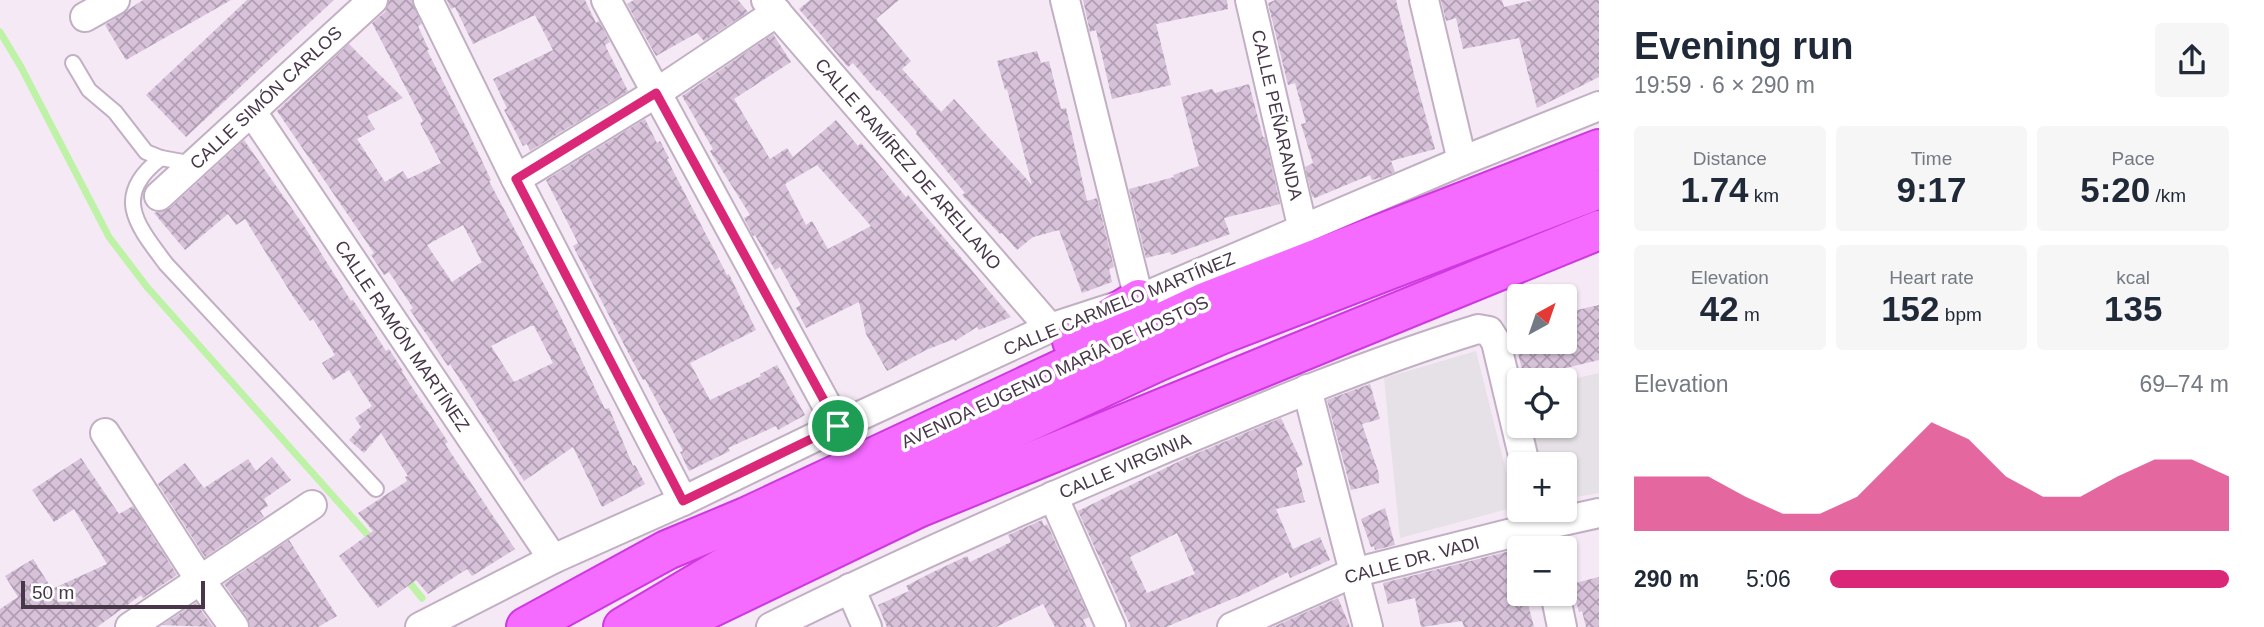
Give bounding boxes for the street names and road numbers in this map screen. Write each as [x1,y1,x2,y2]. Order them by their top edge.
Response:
street label: CALLE SIMÓN CARLOS [185,22,346,174]
street label: CALLE PEÑARANDA [1248,28,1307,202]
street label: CALLE RAMÍREZ DE ARELLANO [811,54,1005,274]
street label: CALLE RAMÓN MARTÍNEZ [331,236,474,435]
street label: CALLE CARMELO MARTÍNEZ [1000,248,1238,360]
street label: AVENIDA EUGENIO MARÍA DE HOSTOS [898,292,1212,452]
street label: CALLE VIRGINIA [1056,429,1194,503]
street label: CALLE DR. VADI [1342,532,1482,588]

